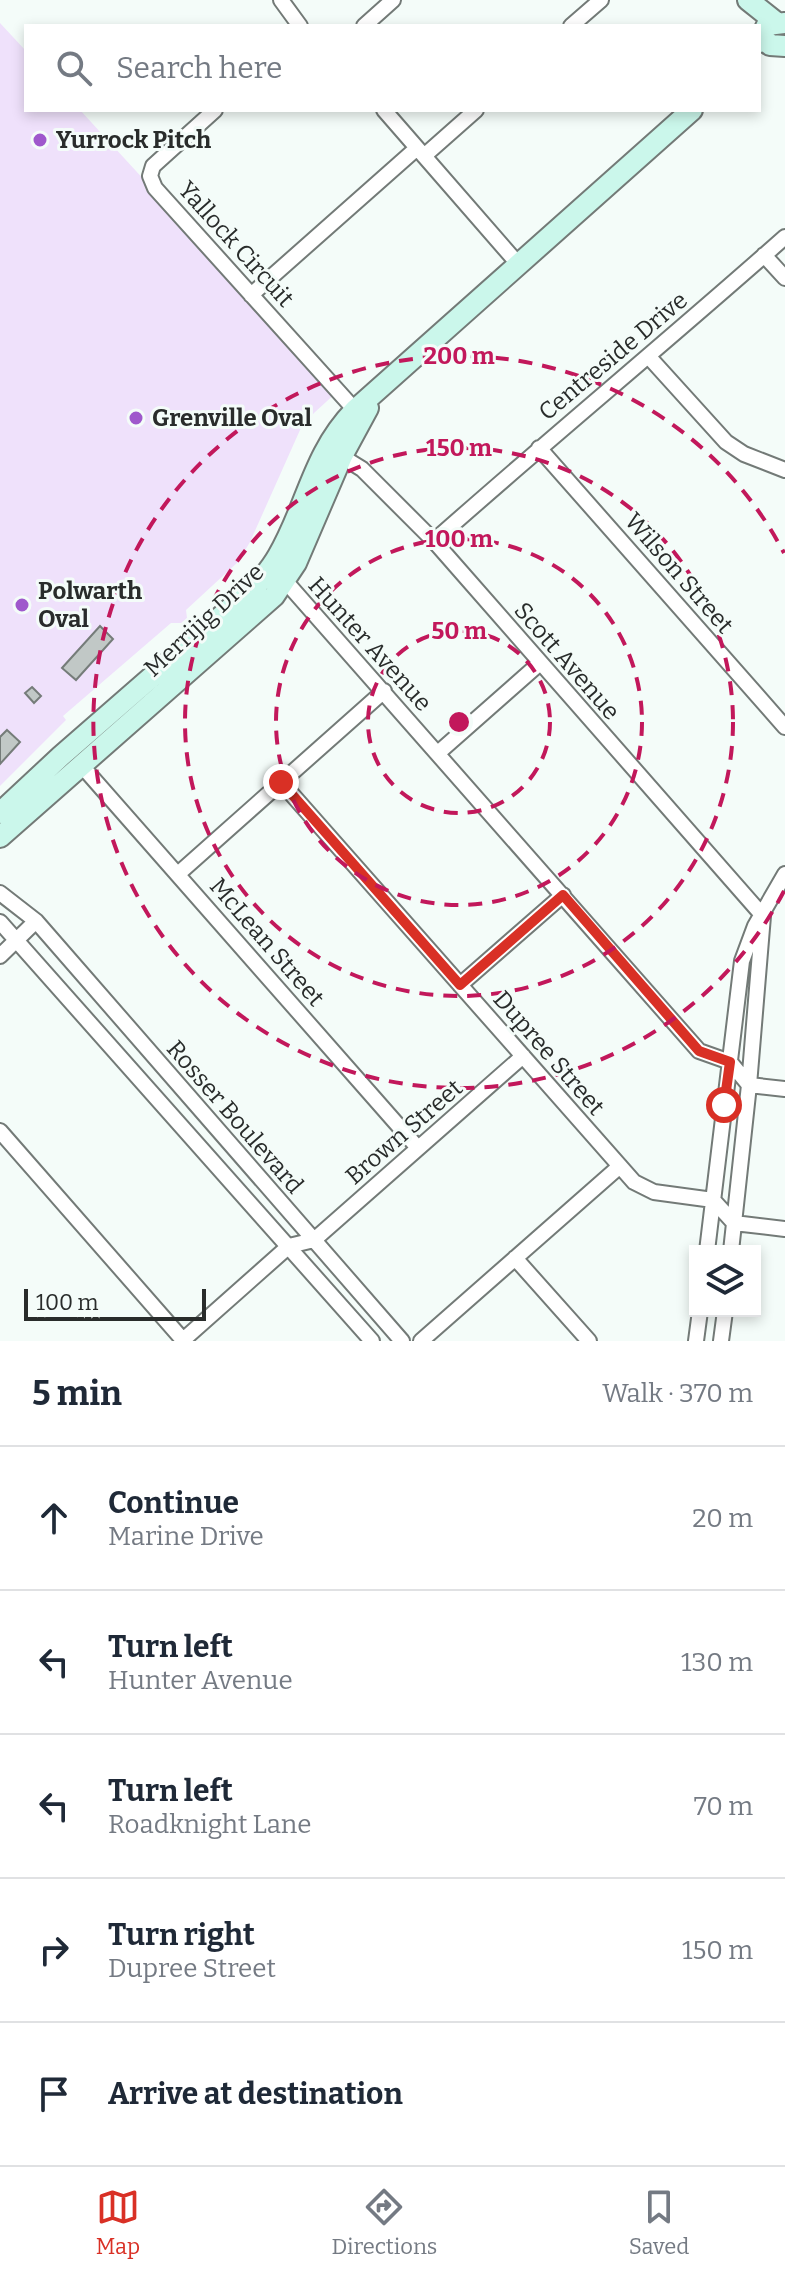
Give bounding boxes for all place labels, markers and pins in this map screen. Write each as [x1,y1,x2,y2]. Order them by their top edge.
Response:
place label: Yurrock Pitch [56,126,211,154]
marker: Yurrock Pitch [31,131,49,149]
place label: Grenville Oval [152,404,312,432]
marker: Grenville Oval [127,409,145,427]
place label: Polwarth Oval [38,577,142,633]
marker: Polwarth Oval [13,596,31,614]
centre of rings [445,708,473,736]

